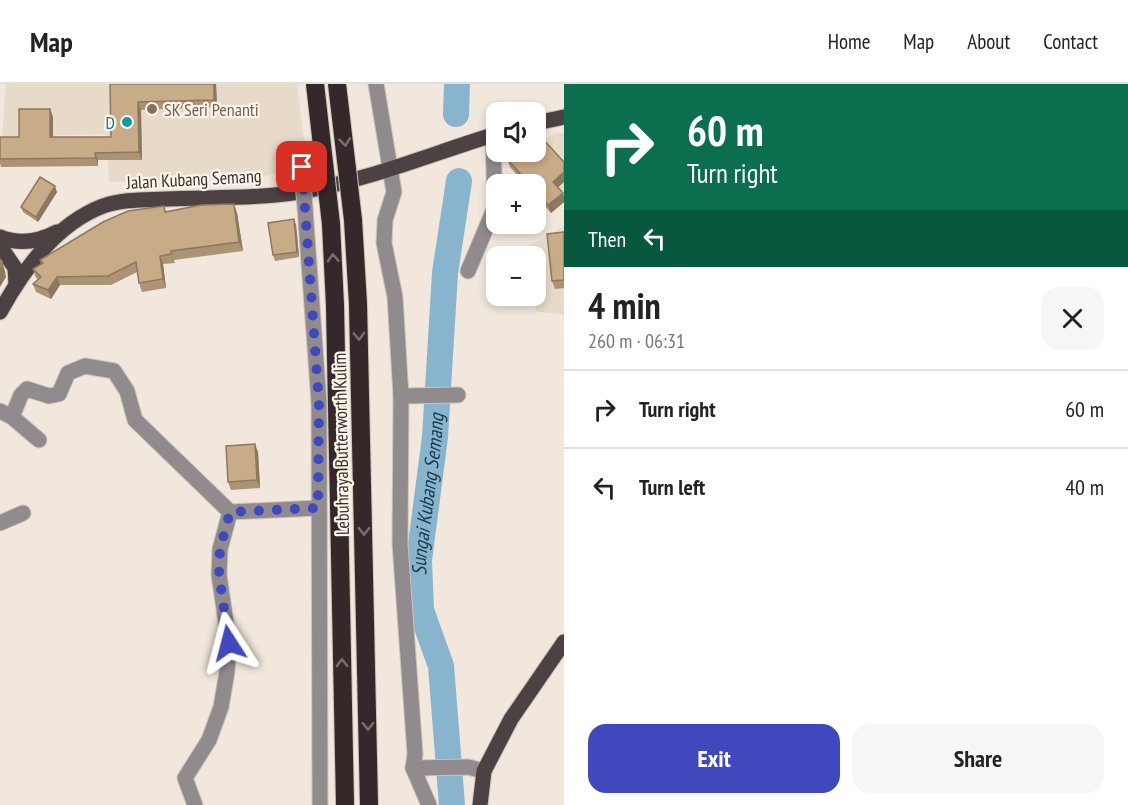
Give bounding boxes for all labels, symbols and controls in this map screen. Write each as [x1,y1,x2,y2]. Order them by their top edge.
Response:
text: Map [30,23,73,60]
text: Home [828,28,870,55]
text: Map [903,28,934,55]
text: About [967,28,1010,55]
text: Contact [1043,28,1098,55]
place label: SK Seri Penanti [164,98,259,121]
marker: SK Seri Penanti [145,102,159,116]
map controls [486,102,546,306]
button: sound [486,102,546,162]
text: 60 m [687,103,764,158]
icon: right [588,108,666,186]
place label: D [106,111,115,134]
marker: D [120,115,134,129]
one-way arrow [338,137,350,147]
pin [276,141,327,192]
icon: arrive [285,150,318,183]
text: Turn right [687,156,778,190]
street label: Jalan Kubang Semang [125,164,262,194]
button: + [486,174,546,234]
icon: left [638,222,671,255]
text: Then [588,225,626,253]
button: − [486,246,546,306]
one-way arrow [327,253,340,262]
text: 4 min [588,282,661,329]
button: close [1041,287,1104,350]
text: 260 m · 06:31 [588,328,685,354]
one-way arrow [353,332,365,341]
street label: Lebuhraya Butterworth Kulim [328,353,354,535]
icon: right [588,393,621,426]
text: Turn right [639,395,716,423]
text: 60 m [1065,395,1104,423]
water label: Sungai Kubang Semang [406,411,449,576]
icon: left [588,471,621,504]
text: Turn left [639,473,705,501]
text: 40 m [1065,473,1104,501]
one-way arrow [357,527,370,536]
position arrow [197,611,261,675]
one-way arrow [336,658,349,667]
one-way arrow [361,722,374,731]
button: Exit [588,724,840,793]
button: Share [852,724,1104,793]

